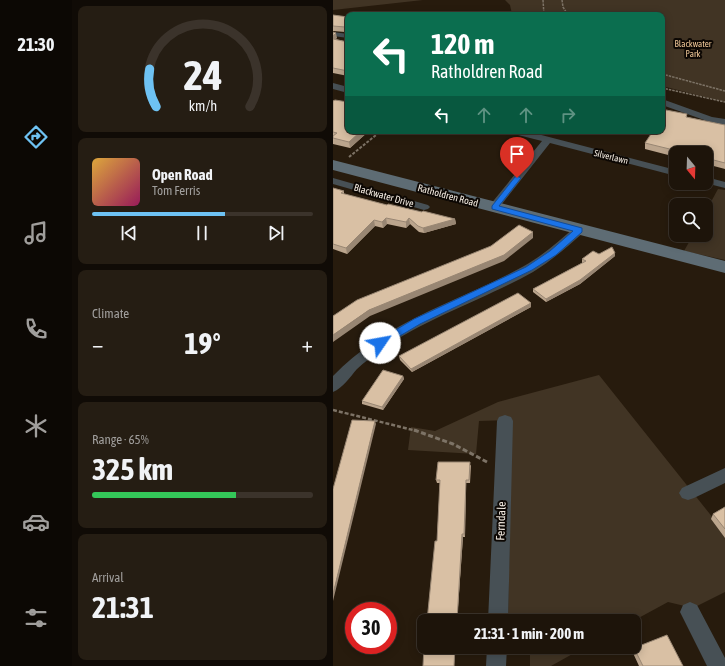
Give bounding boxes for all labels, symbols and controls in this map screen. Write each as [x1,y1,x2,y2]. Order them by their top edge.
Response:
icon: left [365,28,417,80]
text: 120 m [431,28,494,60]
text: 21:30 [17,34,55,55]
park label: Blackwater Park [675,39,712,59]
text: 24 [183,51,222,99]
text: Ratholdren Road [431,61,543,82]
text: km/h [188,98,217,114]
icon: left [431,104,453,126]
icon: ahead [473,104,495,126]
icon: ahead [515,104,537,126]
icon: right [557,104,579,126]
icon: directions [22,123,50,151]
pin [500,137,534,178]
icon: arrive [506,143,528,165]
north arrow [669,146,713,190]
map controls [669,146,713,242]
street label: Silverlawn [593,148,629,166]
text: Open Road [152,166,213,183]
street label: Blackwater Drive [353,182,415,209]
street label: Ratholdren Road [416,182,480,209]
text: Tom Ferris [152,183,200,198]
button: search [669,198,713,242]
icon: music [22,219,50,247]
icon: previous [118,222,140,244]
icon: pause [191,222,213,244]
icon: next [265,222,287,244]
text: Climate [92,306,129,321]
icon: phone [22,315,50,343]
position arrow [359,322,401,364]
text: 19° [184,326,221,360]
text: − [92,331,103,357]
text: + [302,331,313,357]
icon: climate [22,412,50,440]
text: Range · 65% [92,432,149,447]
text: 325 km [92,452,173,486]
street label: Ferndale [493,501,509,541]
icon: car [22,508,50,536]
text: Arrival [92,570,124,585]
text: 21:31 [92,590,154,624]
speed limit sign: 30 [345,602,397,654]
icon: filters [22,604,50,632]
text: 21:31 · 1 min · 200 m [474,625,584,642]

